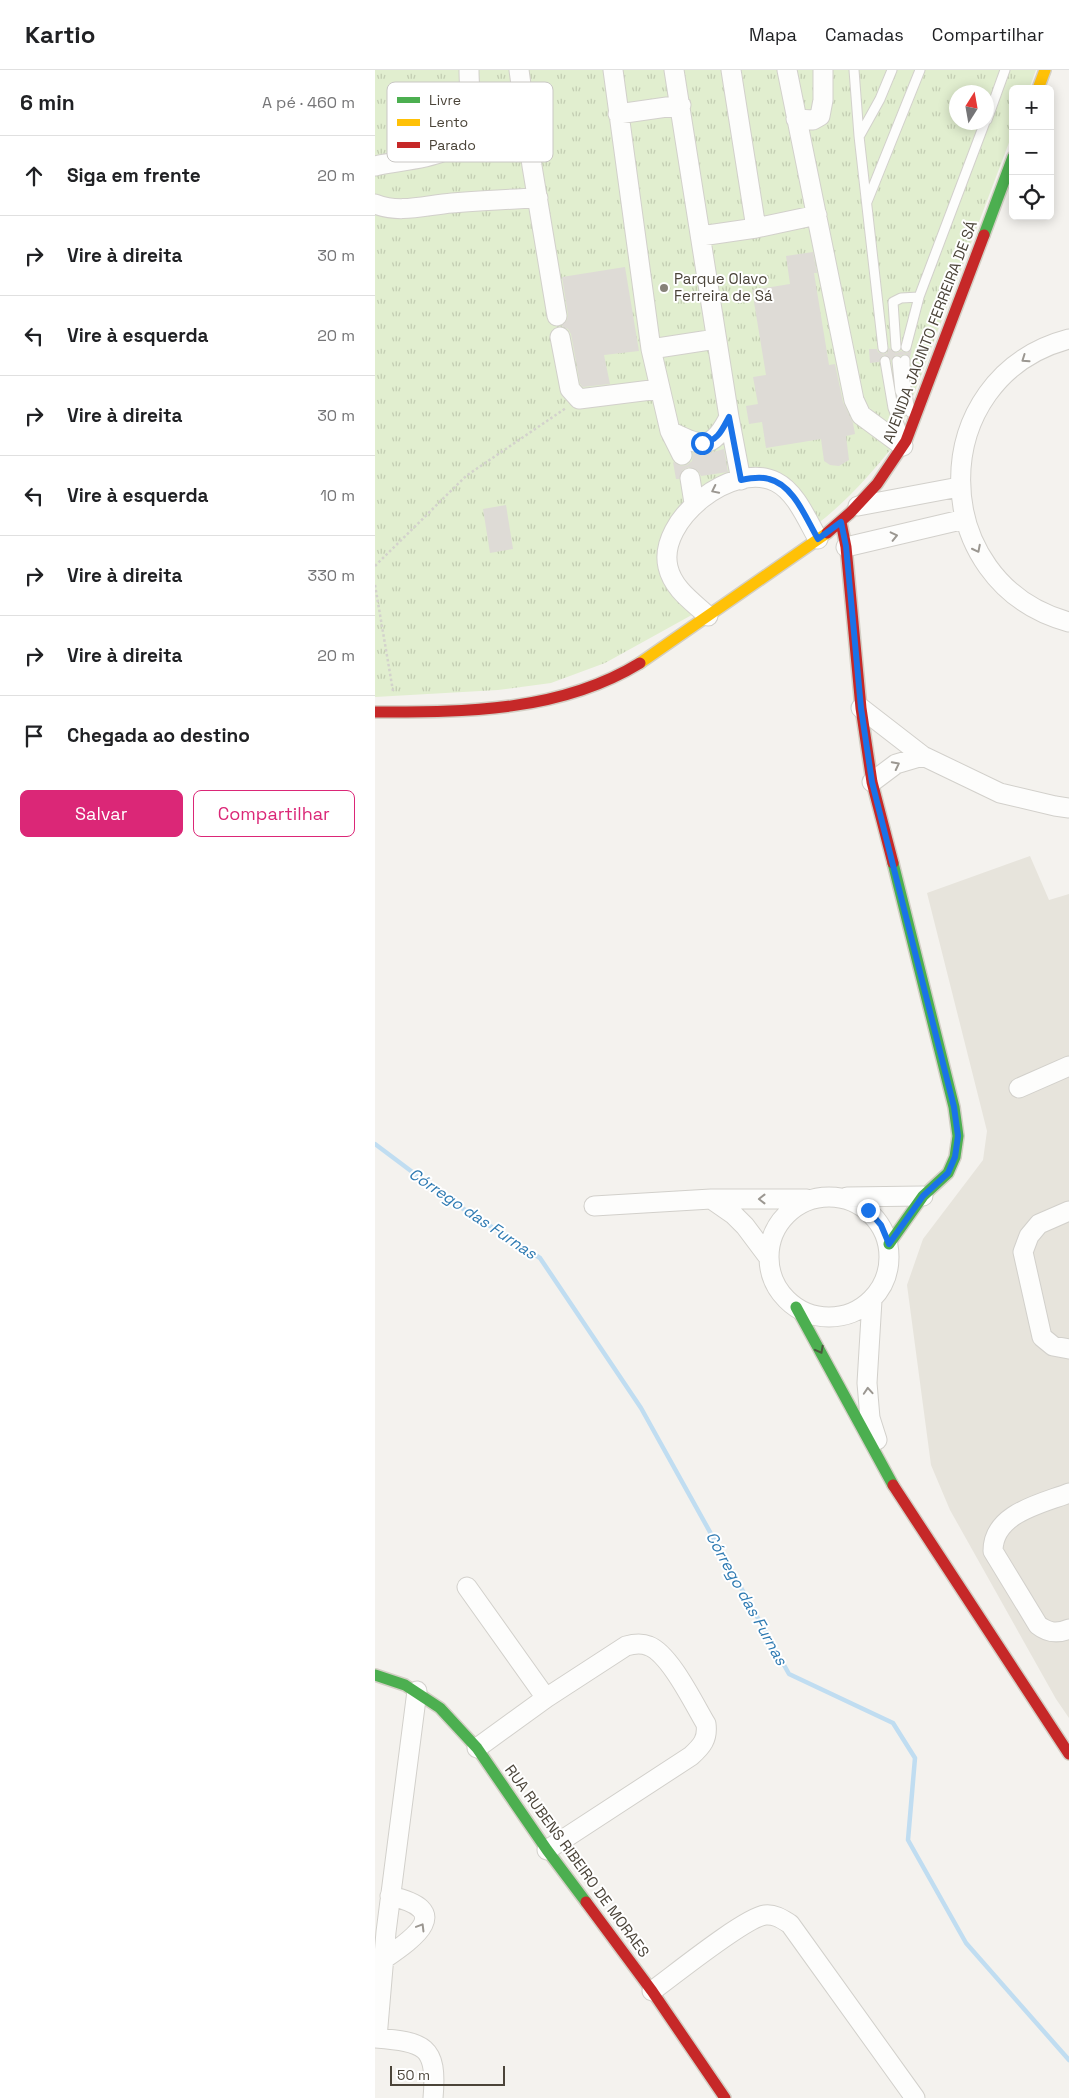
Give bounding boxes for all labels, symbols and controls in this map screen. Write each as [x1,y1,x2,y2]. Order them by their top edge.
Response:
text: Kartio [25,19,95,50]
text: Mapa [749,23,797,46]
text: Camadas [825,23,904,46]
text: Compartilhar [932,23,1044,46]
legend [387,82,553,162]
north arrow [949,85,994,130]
map controls [1009,85,1054,220]
button: + [1009,85,1054,130]
text: 6 min [20,89,75,116]
text: Livre [429,91,461,109]
text: A pé · 460 m [262,92,355,113]
text: Lento [429,113,468,131]
button: − [1009,130,1054,175]
text: Parado [429,136,476,154]
icon: ahead [20,162,48,190]
text: Siga em frente [67,163,201,188]
text: 20 m [317,165,355,186]
button: locate [1009,175,1054,220]
street label: AVENIDA JACINTO FERREIRA DE SÁ [878,217,981,446]
icon: right [20,242,48,270]
text: Vire à direita [67,243,183,268]
text: 30 m [317,245,355,266]
place label: Parque Olavo Ferreira de Sá [674,269,773,305]
marker: Parque Olavo Ferreira de Sá [658,282,670,294]
icon: left [20,322,48,350]
text: Vire à esquerda [67,323,209,348]
text: 20 m [317,325,355,346]
one-way arrow [1021,353,1031,362]
icon: right [20,402,48,430]
text: Vire à direita [67,403,183,428]
text: 30 m [317,405,355,426]
route start [691,432,714,455]
icon: left [20,482,48,510]
text: Vire à esquerda [67,483,209,508]
one-way arrow [711,484,720,494]
text: 10 m [320,485,355,506]
one-way arrow [889,531,898,541]
one-way arrow [971,544,981,553]
icon: right [20,562,48,590]
text: Vire à direita [67,563,183,588]
text: 330 m [308,565,355,586]
icon: right [20,642,48,670]
text: Vire à direita [67,643,183,668]
text: 20 m [317,645,355,666]
icon: arrive [20,722,48,750]
text: Chegada ao destino [67,723,250,748]
one-way arrow [890,761,899,771]
button: Salvar [20,790,183,837]
button: Compartilhar [193,790,355,837]
water label: Córrego das Furnas [405,1163,541,1264]
one-way arrow [758,1194,766,1204]
route end [857,1199,880,1222]
one-way arrow [813,1344,823,1353]
one-way arrow [862,1387,873,1395]
water label: Córrego das Furnas [701,1528,792,1669]
street label: RUA RUBENS RIBEIRO DE MORAES [501,1761,654,1961]
one-way arrow [414,1924,424,1933]
scale bar [390,2063,505,2086]
text: 50 m [397,2066,430,2084]

